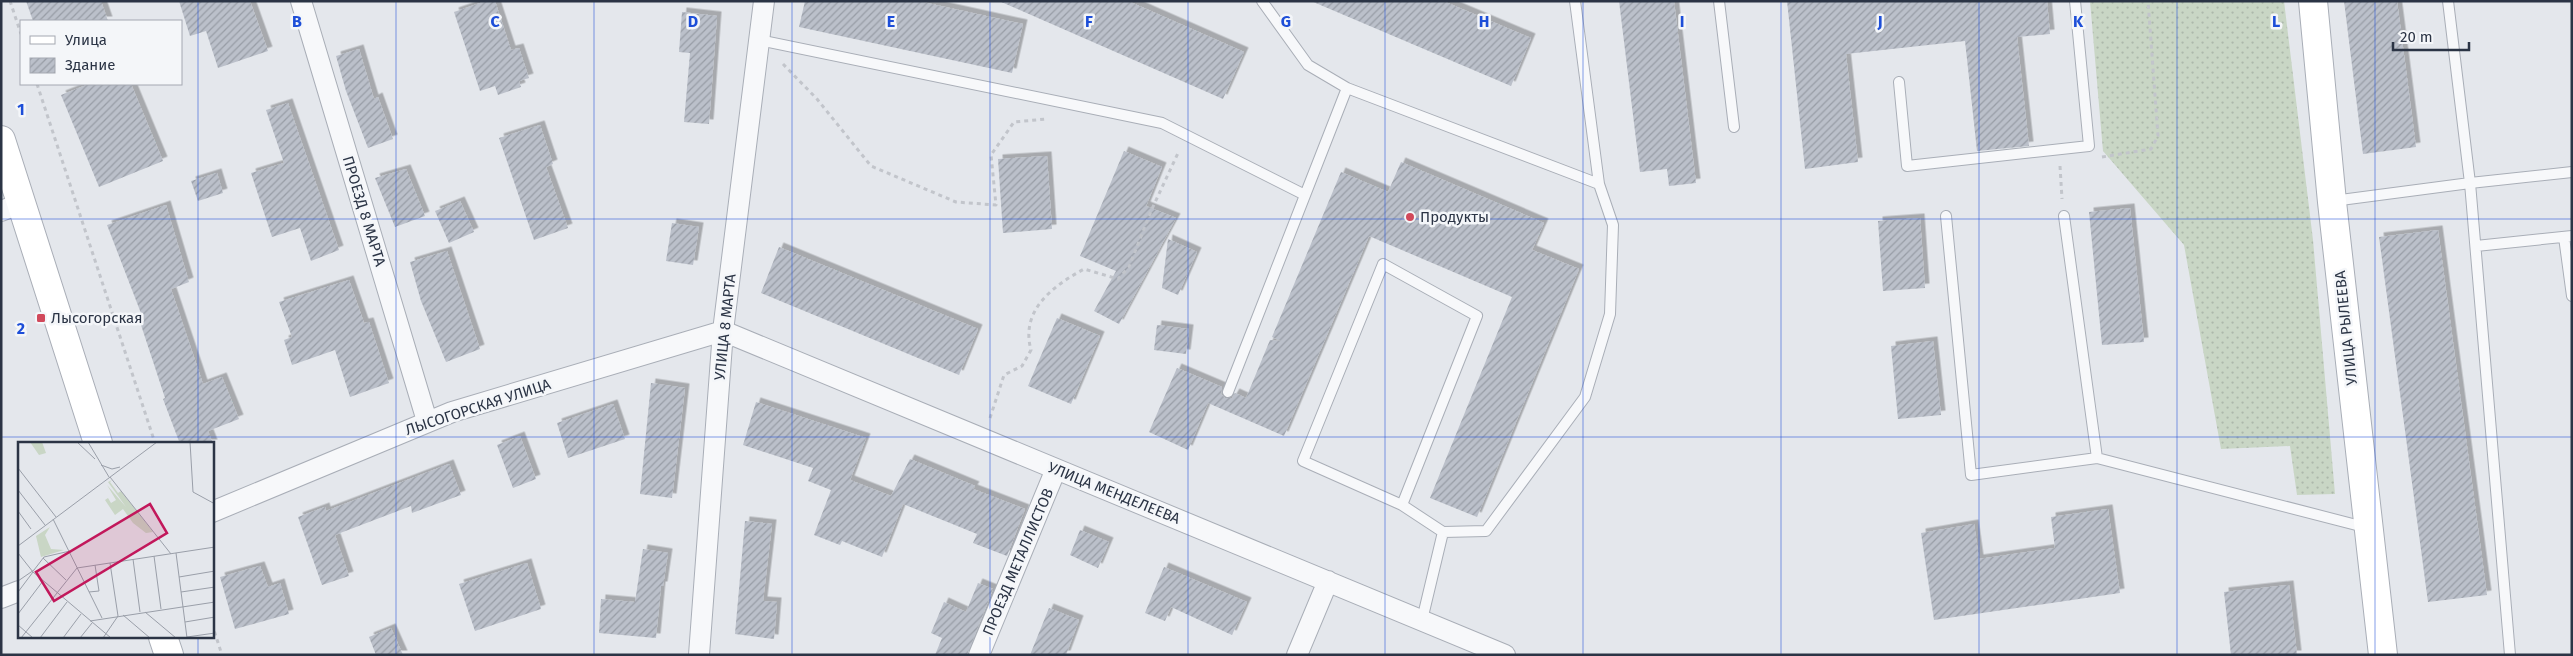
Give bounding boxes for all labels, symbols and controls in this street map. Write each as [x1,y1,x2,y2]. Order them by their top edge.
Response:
text: B [292,12,302,31]
text: C [490,12,500,31]
text: D [688,12,698,31]
text: E [887,12,895,31]
text: F [1085,12,1093,31]
text: G [1281,12,1291,31]
text: H [1479,12,1489,31]
text: I [1680,12,1684,31]
text: J [1876,12,1883,31]
text: K [2073,12,2084,31]
text: L [2272,12,2280,31]
legend [20,20,182,85]
scale bar [2393,20,2469,52]
text: 20 m [2400,28,2433,46]
text: Улица [65,31,107,49]
text: Здание [65,56,115,74]
text: 1 [17,100,25,119]
street label: ПРОЕЗД 8 МАРТА [339,154,389,269]
place label: Продукты [1420,208,1489,226]
marker: Продукты [1404,211,1416,223]
street label: УЛИЦА РЫЛЕЕВА [2331,269,2361,386]
street label: УЛИЦА 8 МАРТА [710,273,740,381]
place label: Лысогорская [51,309,142,327]
marker: Лысогорская [35,312,47,324]
text: 2 [17,319,25,338]
street label: ЛЫСОГОРСКАЯ УЛИЦА [403,375,553,439]
inset map [18,442,214,638]
street label: УЛИЦА МЕНДЕЛЕЕВА [1045,458,1183,528]
street label: ПРОЕЗД МЕТАЛЛИСТОВ [979,486,1057,638]

